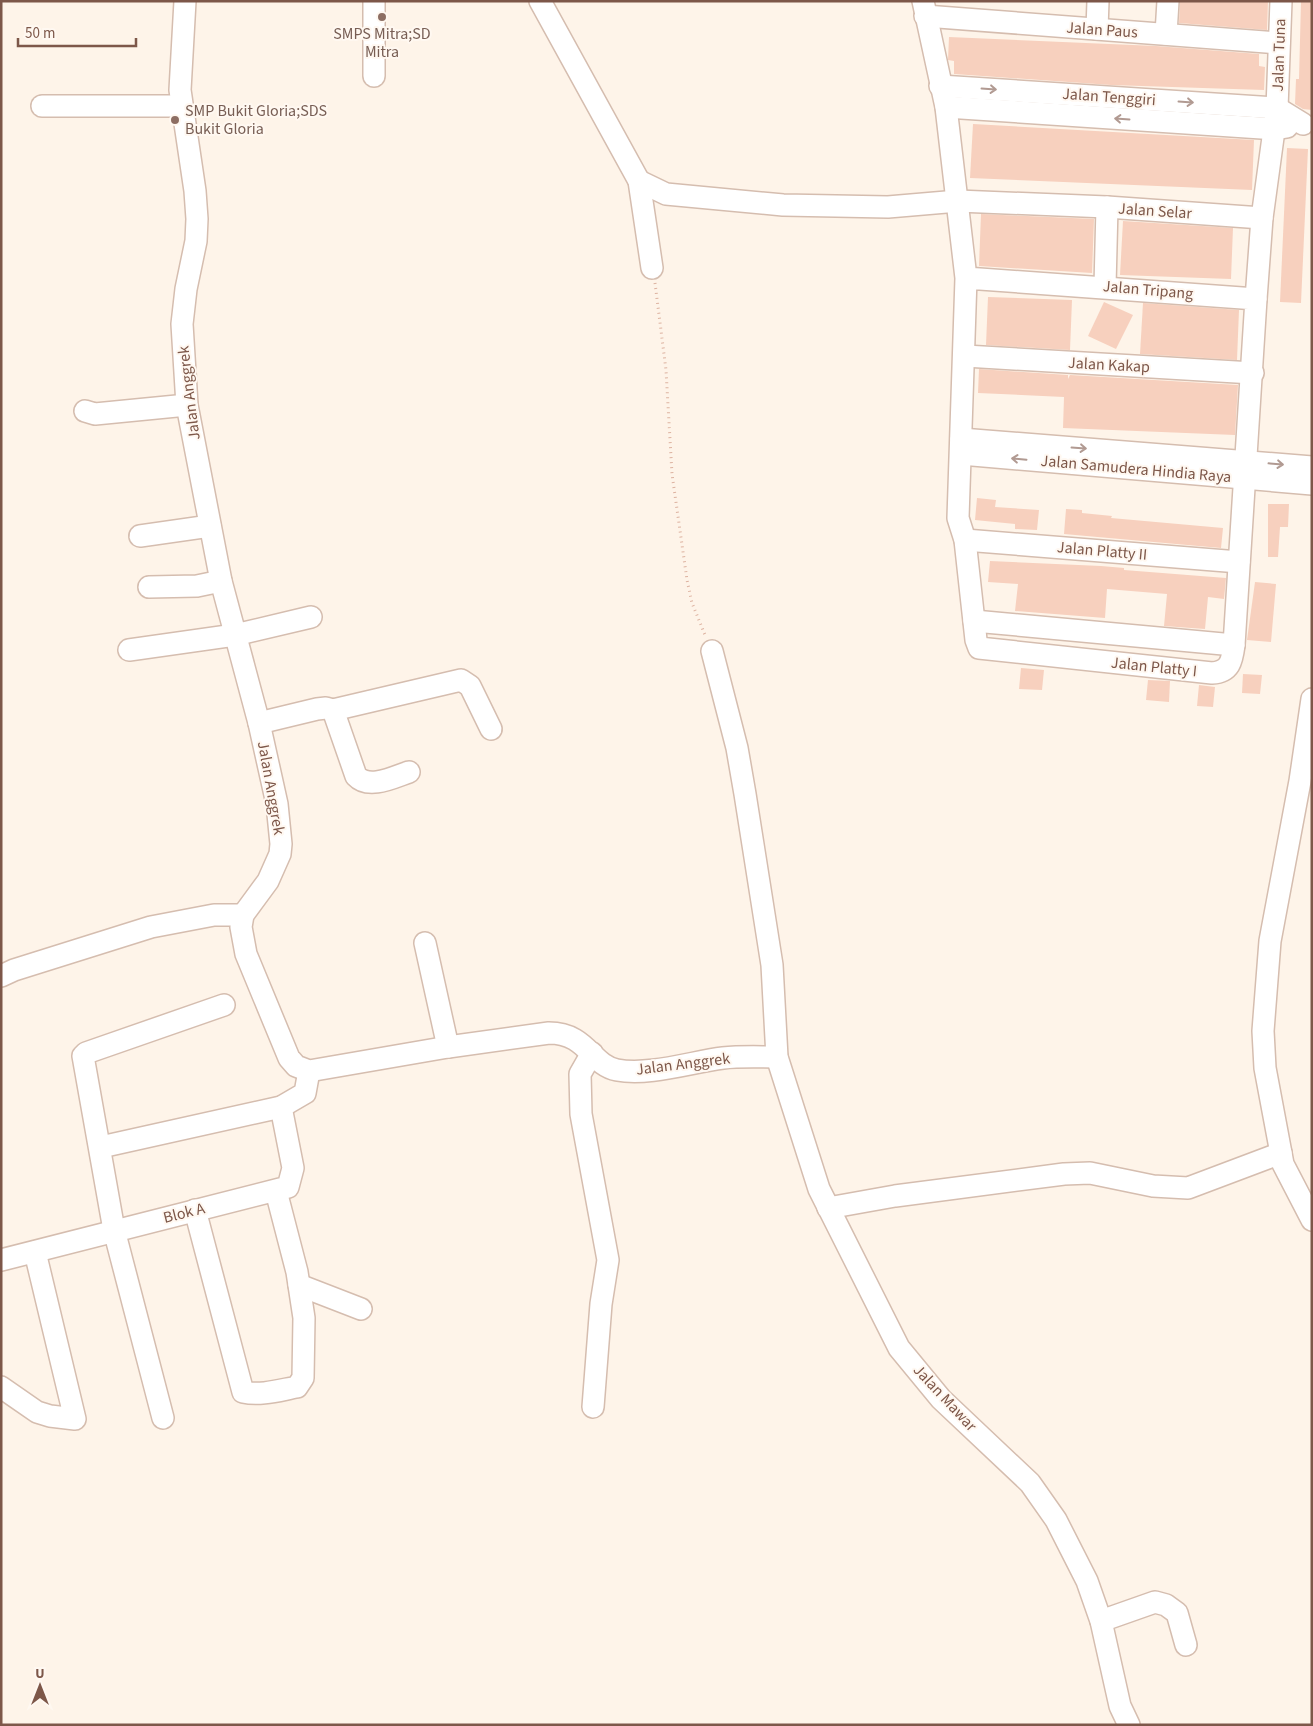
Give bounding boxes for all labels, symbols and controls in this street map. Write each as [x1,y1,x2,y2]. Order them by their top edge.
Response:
marker: SMPS Mitra;SD Mitra [376,11,388,23]
scale bar [18,15,135,47]
street label: Jalan Paus [1065,17,1139,43]
street label: Jalan Tuna [1267,18,1291,92]
text: 50 m [25,23,55,44]
place label: SMPS Mitra;SD Mitra [333,23,431,63]
street label: Jalan Tenggiri [1062,83,1156,111]
one-way arrow [981,84,997,94]
one-way arrow [1178,98,1194,107]
place label: SMP Bukit Gloria;SDS Bukit Gloria [185,100,327,140]
marker: SMP Bukit Gloria;SDS Bukit Gloria [169,114,181,126]
one-way arrow [1114,114,1130,123]
street label: Jalan Selar [1117,197,1193,225]
street label: Jalan Tripang [1102,275,1194,305]
street label: Jalan Anggrek [172,345,206,441]
street label: Jalan Kakap [1068,352,1151,378]
one-way arrow [1071,444,1087,453]
street label: Jalan Samudera Hindia Raya [1040,450,1232,488]
one-way arrow [1011,455,1027,464]
one-way arrow [1268,459,1284,469]
street label: Jalan Platty II [1056,536,1148,566]
street label: Jalan Platty I [1110,652,1198,682]
street label: Jalan Anggrek [252,739,290,837]
street label: Jalan Anggrek [635,1047,731,1081]
street label: Blok A [161,1197,207,1229]
street label: Jalan Mawar [908,1360,982,1437]
north arrow [15,1661,65,1711]
text: U [35,1664,45,1684]

